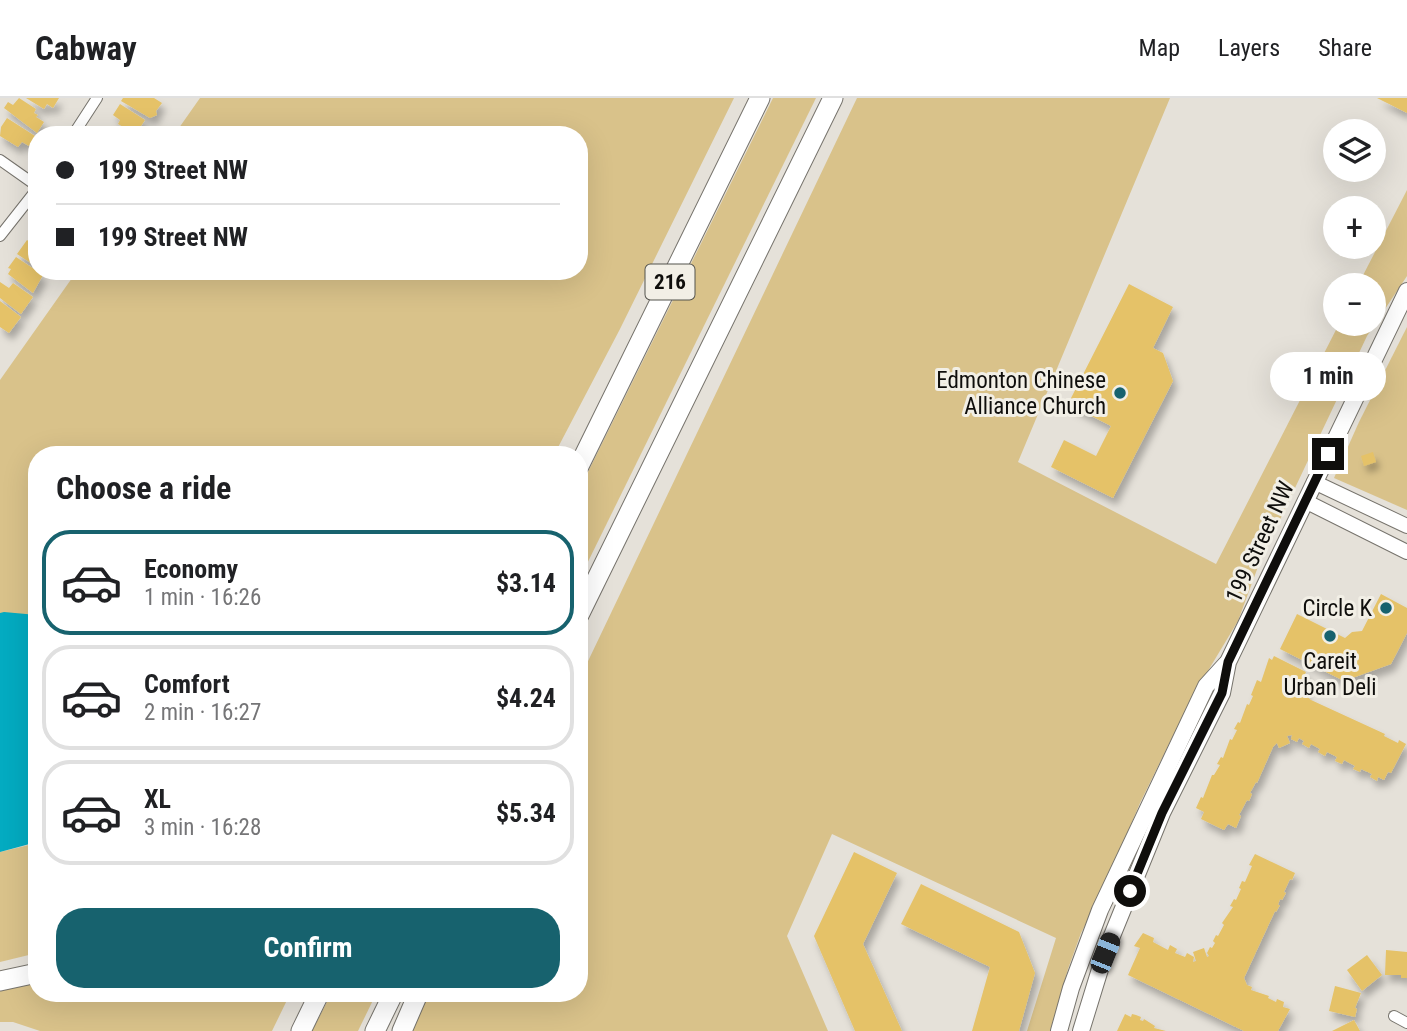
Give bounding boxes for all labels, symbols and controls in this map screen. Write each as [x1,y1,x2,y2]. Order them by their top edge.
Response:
text: Cabway [35,29,137,68]
text: Map [1139,34,1180,62]
text: Layers [1218,34,1280,62]
text: Share [1318,34,1372,62]
map controls [1323,119,1386,336]
button: layers [1323,119,1386,182]
text: 199 Street NW [98,155,248,185]
button: + [1323,196,1386,259]
text: 199 Street NW [98,222,248,252]
road number: 216 [646,264,694,300]
button: − [1323,273,1386,336]
callout: 1 min [1270,352,1386,402]
text: 1 min [1302,363,1354,390]
place label: Edmonton Chinese Alliance Church [936,367,1106,420]
marker: Edmonton Chinese Alliance Church [1112,385,1128,401]
route end [1312,438,1344,470]
text: Choose a ride [56,469,231,507]
street label: 199 Street NW [1220,477,1300,607]
icon: car [60,551,123,614]
text: Economy [144,554,238,584]
text: $3.14 [496,568,556,598]
text: 1 min · 16:26 [144,584,261,611]
place label: Circle K [1302,595,1372,622]
marker: Circle K [1378,600,1394,616]
marker: Careit Urban Deli [1322,628,1338,644]
place label: Careit Urban Deli [1283,648,1377,701]
icon: car [60,666,123,729]
text: Comfort [144,669,230,699]
text: $4.24 [496,683,556,713]
text: 2 min · 16:27 [144,699,261,726]
icon: car [60,781,123,844]
text: XL [144,784,171,814]
text: $5.34 [496,798,556,828]
text: 3 min · 16:28 [144,814,261,841]
route start [1114,875,1146,907]
button: Confirm [56,908,560,988]
car [1088,930,1123,976]

